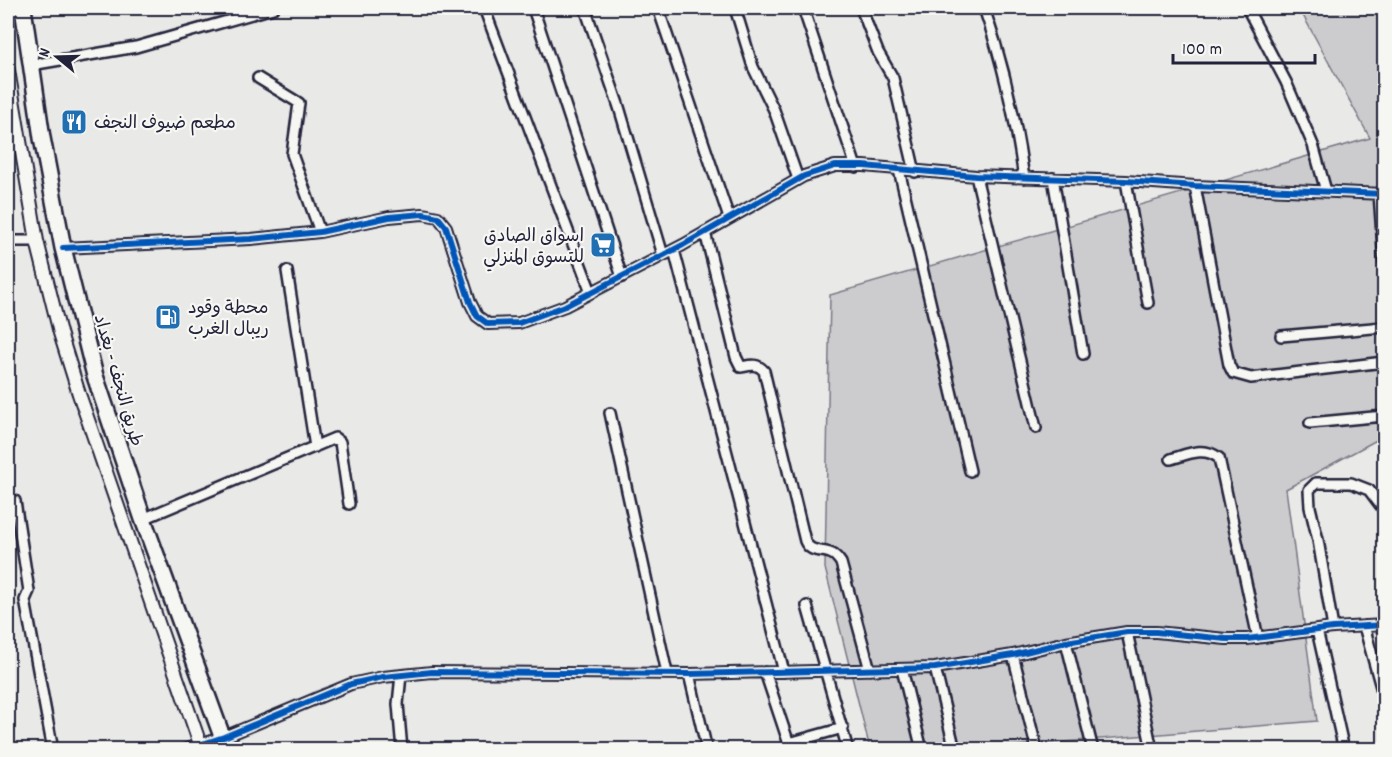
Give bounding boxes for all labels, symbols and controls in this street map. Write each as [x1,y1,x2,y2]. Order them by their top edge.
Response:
north arrow [27,27,87,87]
scale bar [1173,27,1316,65]
text: 100 m [1182,38,1222,63]
text: N [33,45,57,60]
restaurant icon: مطعم ضيوف النجف [59,107,89,137]
place label: مطعم ضيوف النجف [94,112,236,137]
place label: اسواق الصادق للتسوق المنزلي [483,225,584,272]
supermarket icon: اسواق الصادق للتسوق المنزلي [588,230,618,260]
place label: محطة وقود ريبال الغرب [188,297,269,343]
fuel station icon: محطة وقود ريبال الغرب [153,302,183,332]
street label: طريق النجف - بغداد [86,312,147,450]

